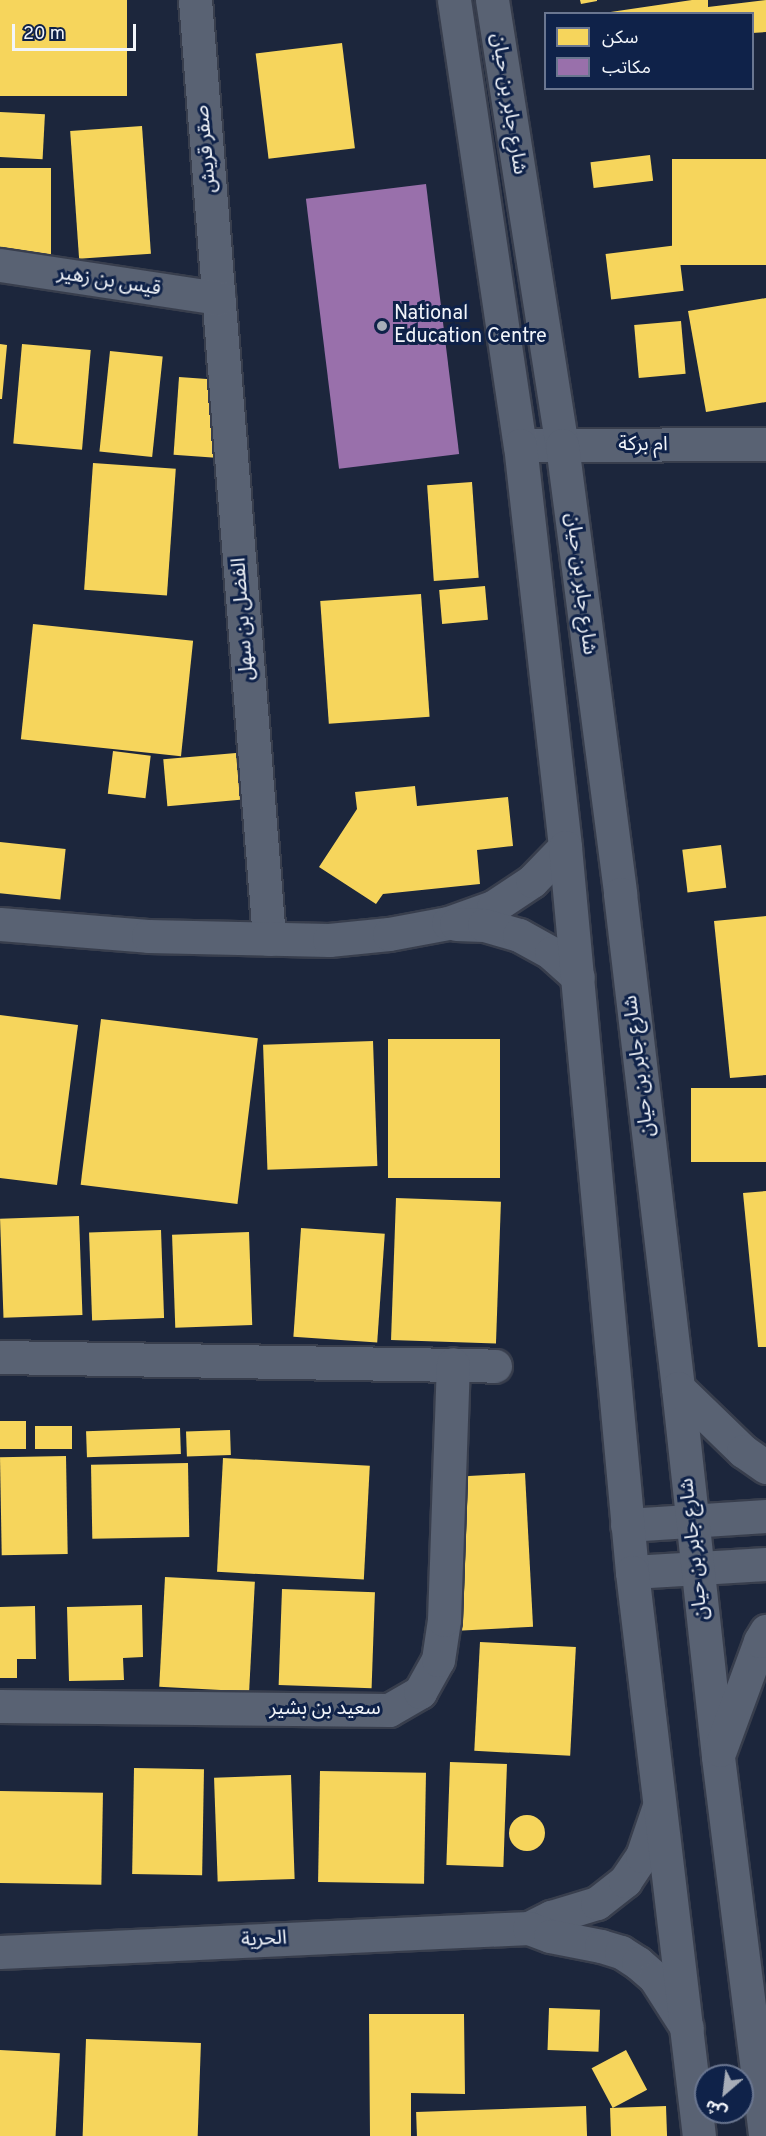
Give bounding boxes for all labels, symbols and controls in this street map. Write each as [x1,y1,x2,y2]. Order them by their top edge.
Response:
scale bar [15,12,140,50]
legend [544,12,754,90]
text: 20 m [23,23,65,46]
text: سكن [602,27,638,50]
street label: شارع جابر بن حيان [485,32,531,176]
text: مكاتب [602,57,651,80]
street label: صقر قريش [191,104,223,194]
street label: قيس بن زهير [55,262,163,302]
place label: National Education Centre [394,302,547,349]
marker: National Education Centre [375,319,389,333]
street label: ام بركة [618,433,668,457]
street label: شارع جابر بن حيان [559,512,601,656]
street label: الفضل بن سهل [228,557,260,681]
street label: شارع جابر بن حيان [619,994,661,1138]
street label: شارع جابر بن حيان [676,1477,714,1621]
street label: سعيد بن بشير [269,1697,381,1721]
street label: الحرية [241,1927,287,1953]
north arrow [694,2064,754,2124]
text: ش [702,2094,731,2122]

